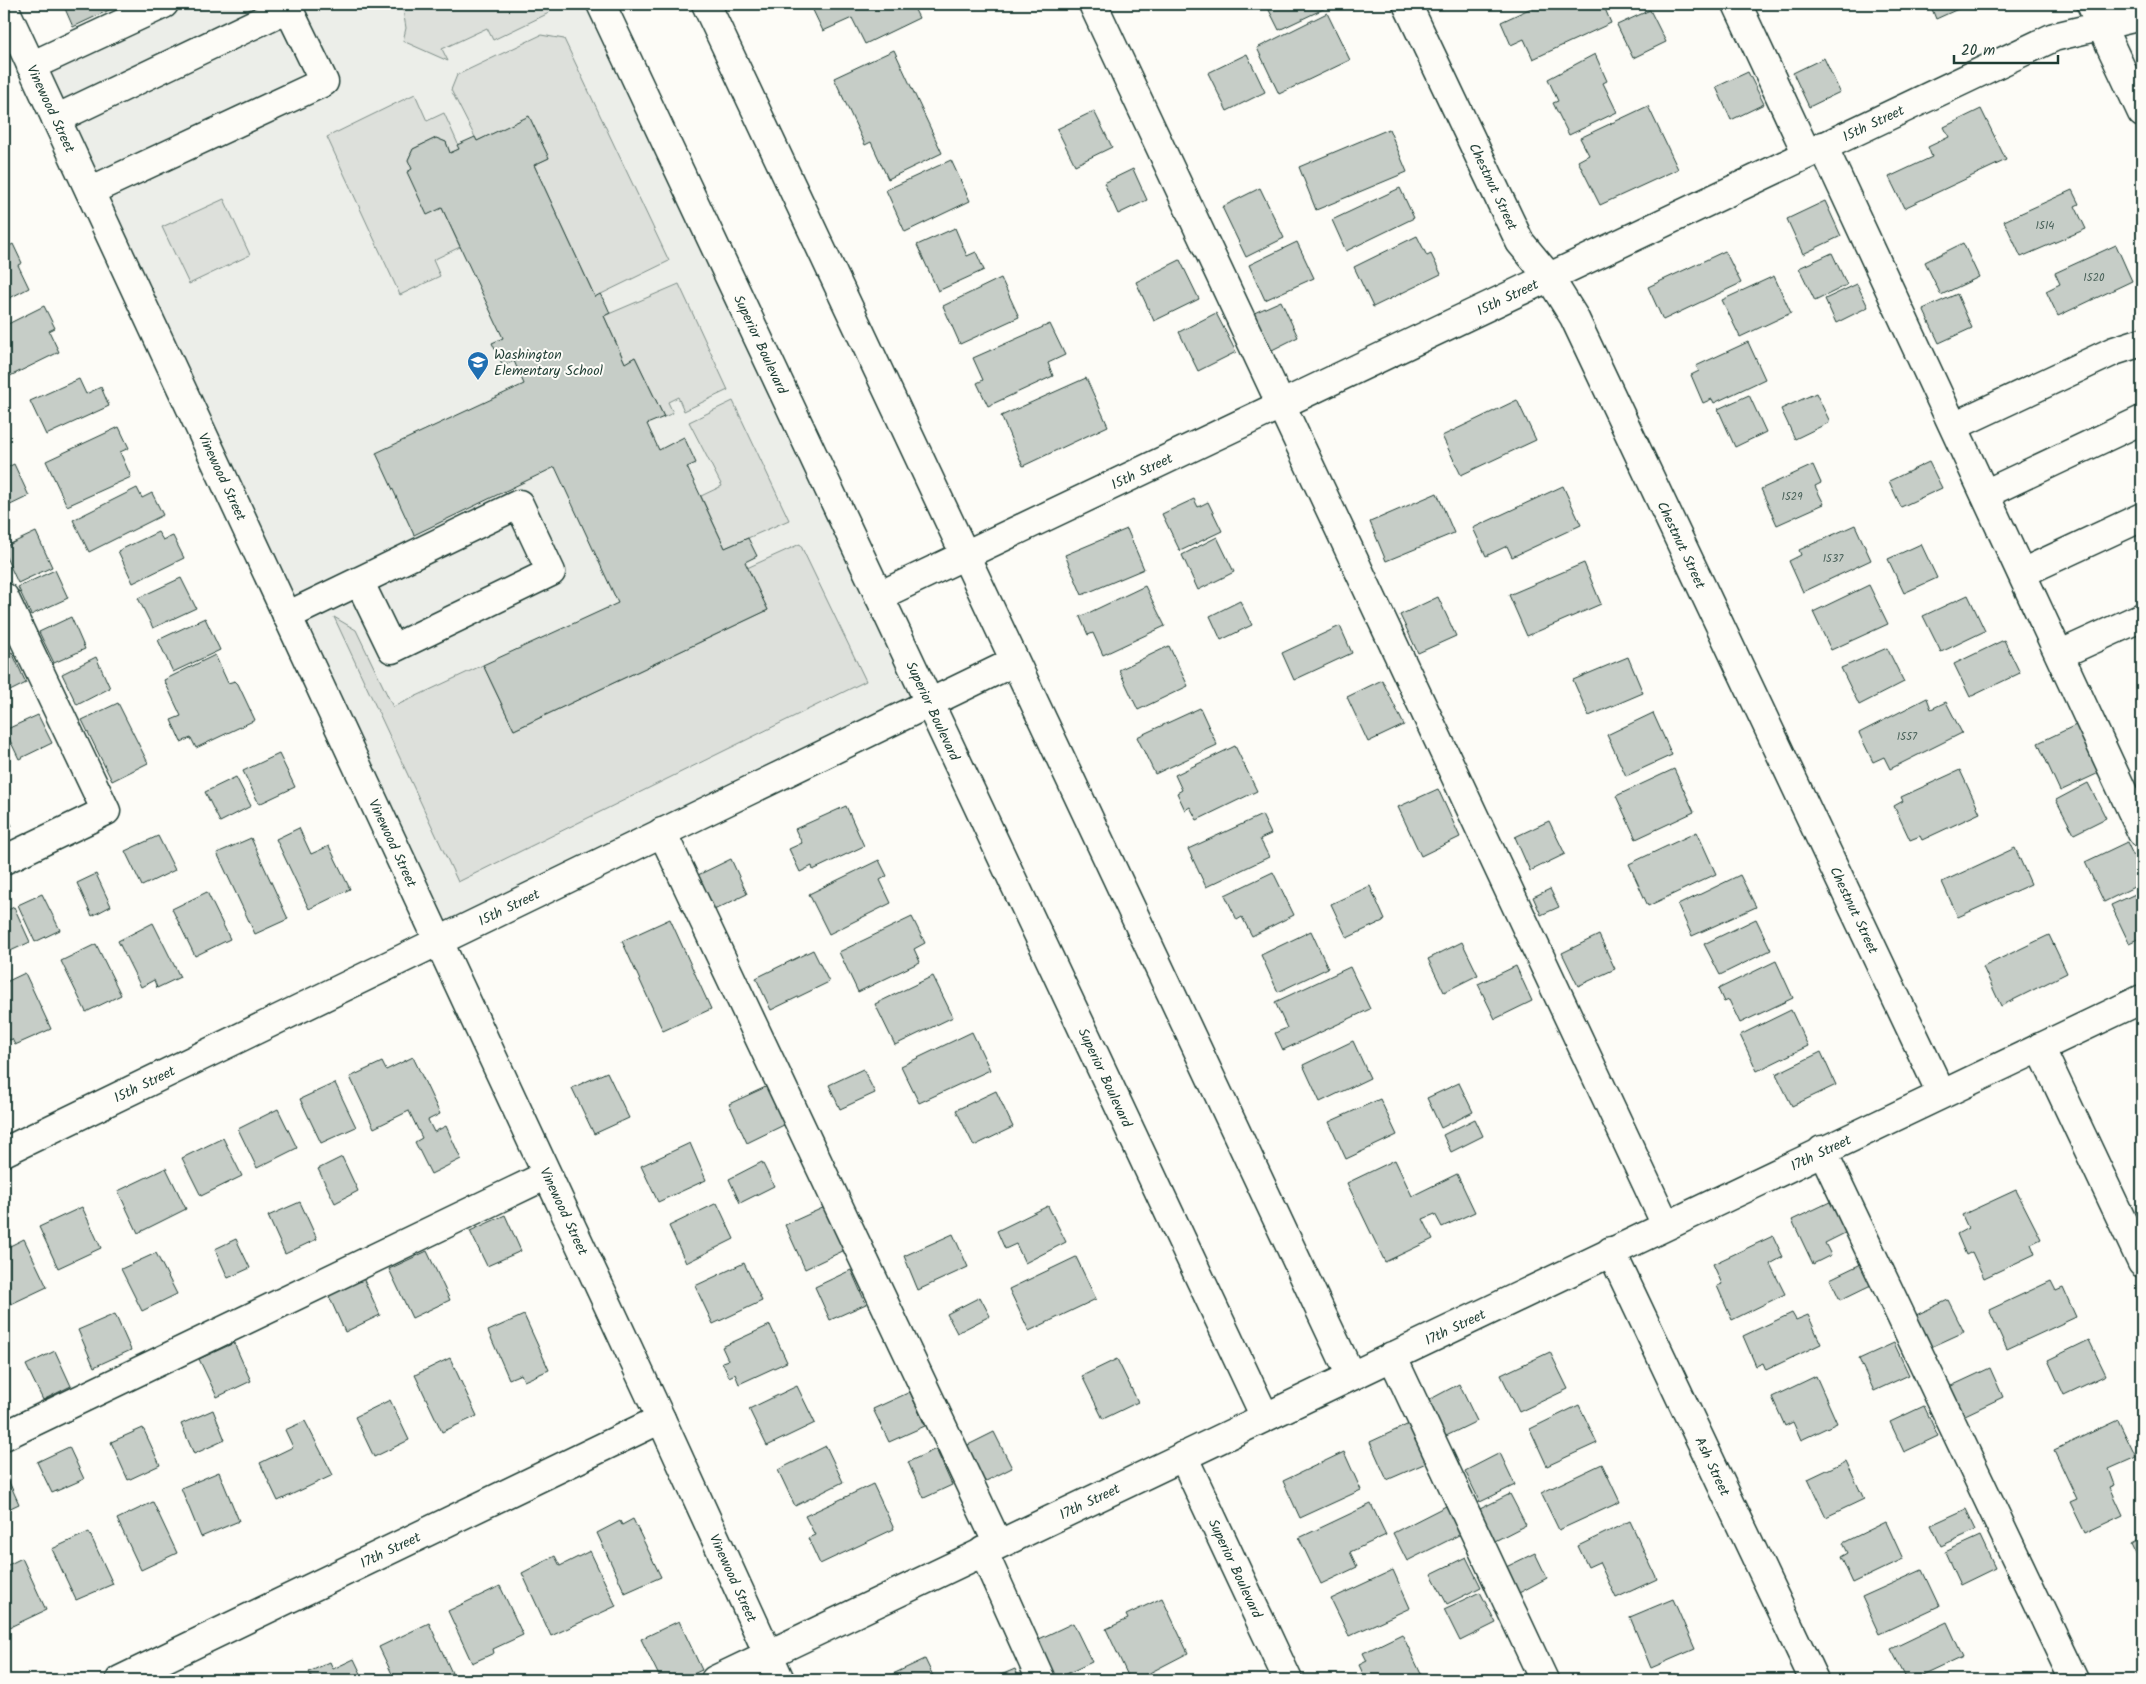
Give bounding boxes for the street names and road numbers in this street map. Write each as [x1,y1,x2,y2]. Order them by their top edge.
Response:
street label: Vinewood Street [20,61,81,157]
street label: 15th Street [1839,100,1909,148]
street label: Chestnut Street [1463,140,1523,235]
street label: 15th Street [1473,274,1543,322]
street label: Superior Boulevard [727,291,793,399]
street label: Vinewood Street [192,429,252,525]
street label: 15th Street [1108,448,1177,496]
street label: Chestnut Street [1651,498,1711,593]
street label: Superior Boulevard [899,658,966,766]
street label: Vinewood Street [362,796,422,892]
street label: Chestnut Street [1823,863,1884,958]
street label: 15th Street [475,883,544,932]
street label: Superior Boulevard [1072,1024,1138,1132]
street label: 15th Street [110,1060,180,1109]
street label: 17th Street [1787,1129,1856,1177]
street label: Vinewood Street [533,1164,594,1260]
street label: 17th Street [1421,1304,1490,1352]
street label: Ash Street [1688,1433,1736,1500]
street label: 17th Street [1056,1478,1125,1526]
street label: Superior Boulevard [1202,1515,1268,1623]
street label: 17th Street [357,1526,425,1575]
street label: Vinewood Street [703,1531,762,1627]

